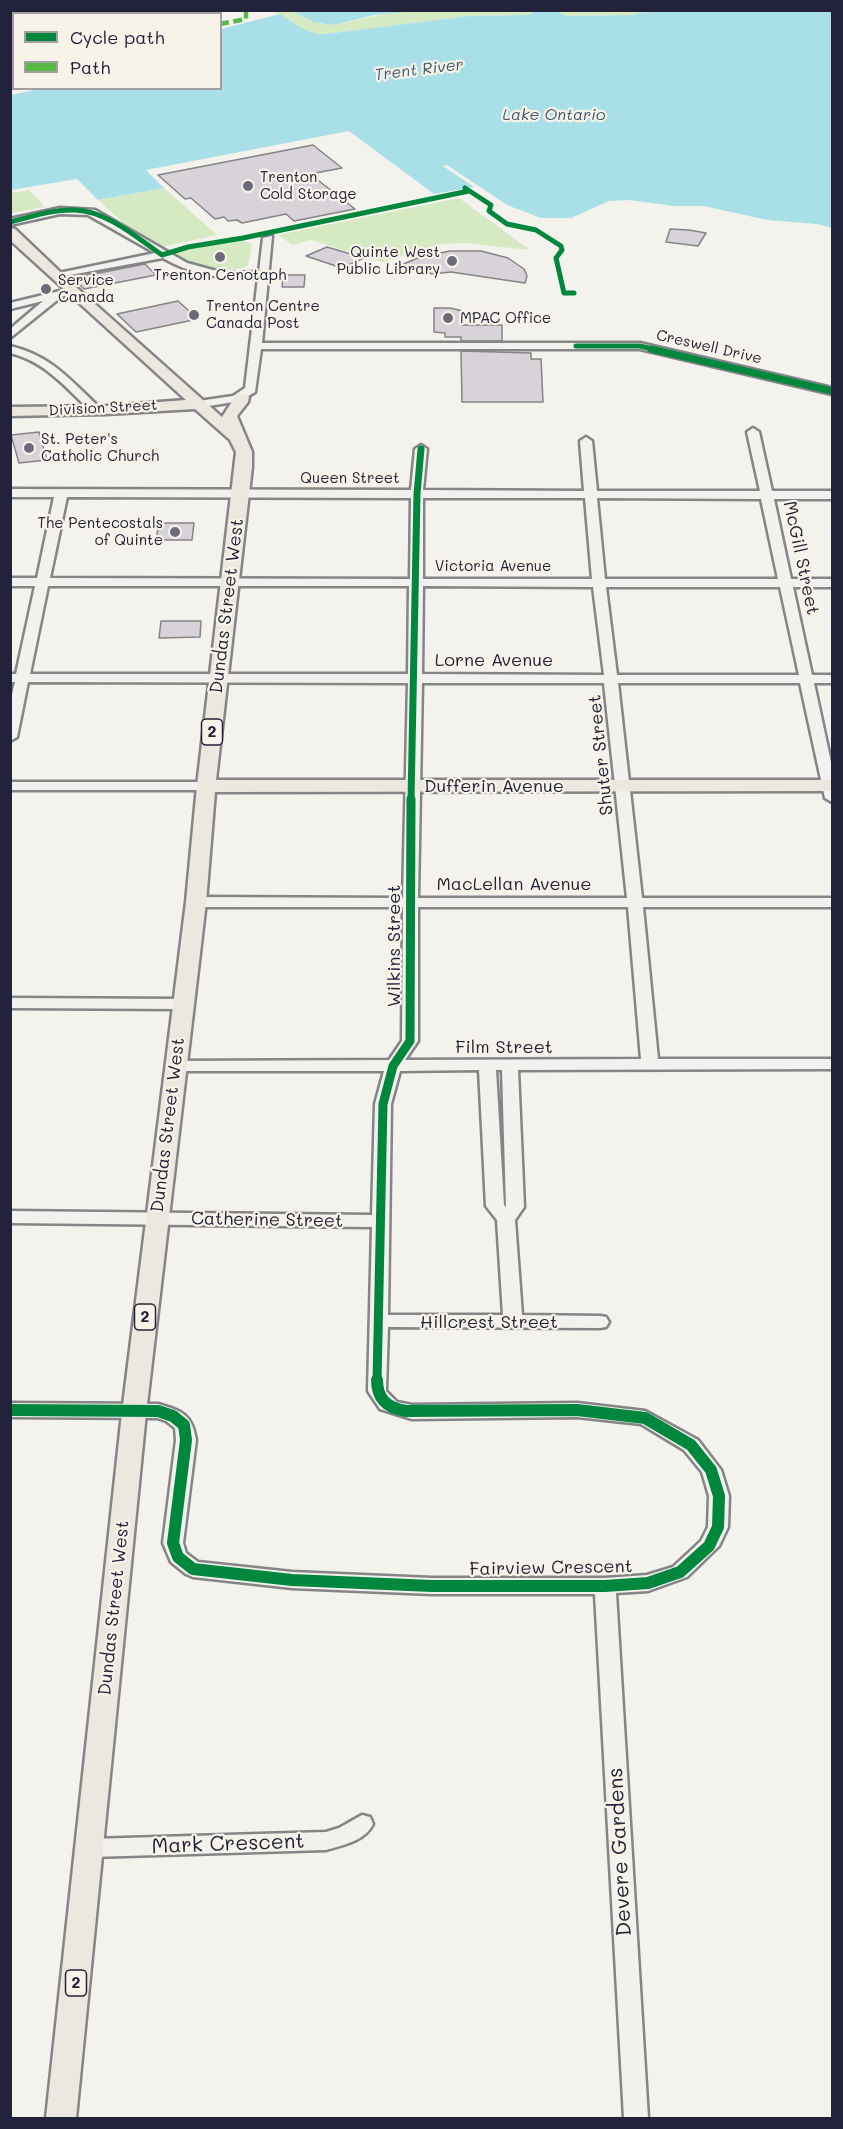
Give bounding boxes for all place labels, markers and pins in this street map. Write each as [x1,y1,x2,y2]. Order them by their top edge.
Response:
place label: Trenton Cold Storage [260,168,356,203]
marker: Trenton Cold Storage [241,179,255,193]
place label: Quinte West Public Library [337,243,440,278]
marker: Trenton Cenotaph [213,250,227,264]
marker: Quinte West Public Library [445,254,459,268]
place label: Trenton Cenotaph [154,266,286,284]
place label: Service Canada [58,271,115,306]
marker: Service Canada [39,282,53,296]
place label: Trenton Centre Canada Post [206,297,320,332]
marker: Trenton Centre Canada Post [187,308,201,322]
place label: MPAC Office [460,309,551,327]
marker: MPAC Office [441,311,455,325]
place label: St. Peter's Catholic Church [41,430,159,465]
marker: St. Peter's Catholic Church [22,441,36,455]
place label: The Pentecostals of Quinte [37,514,163,549]
marker: The Pentecostals of Quinte [168,525,182,539]

